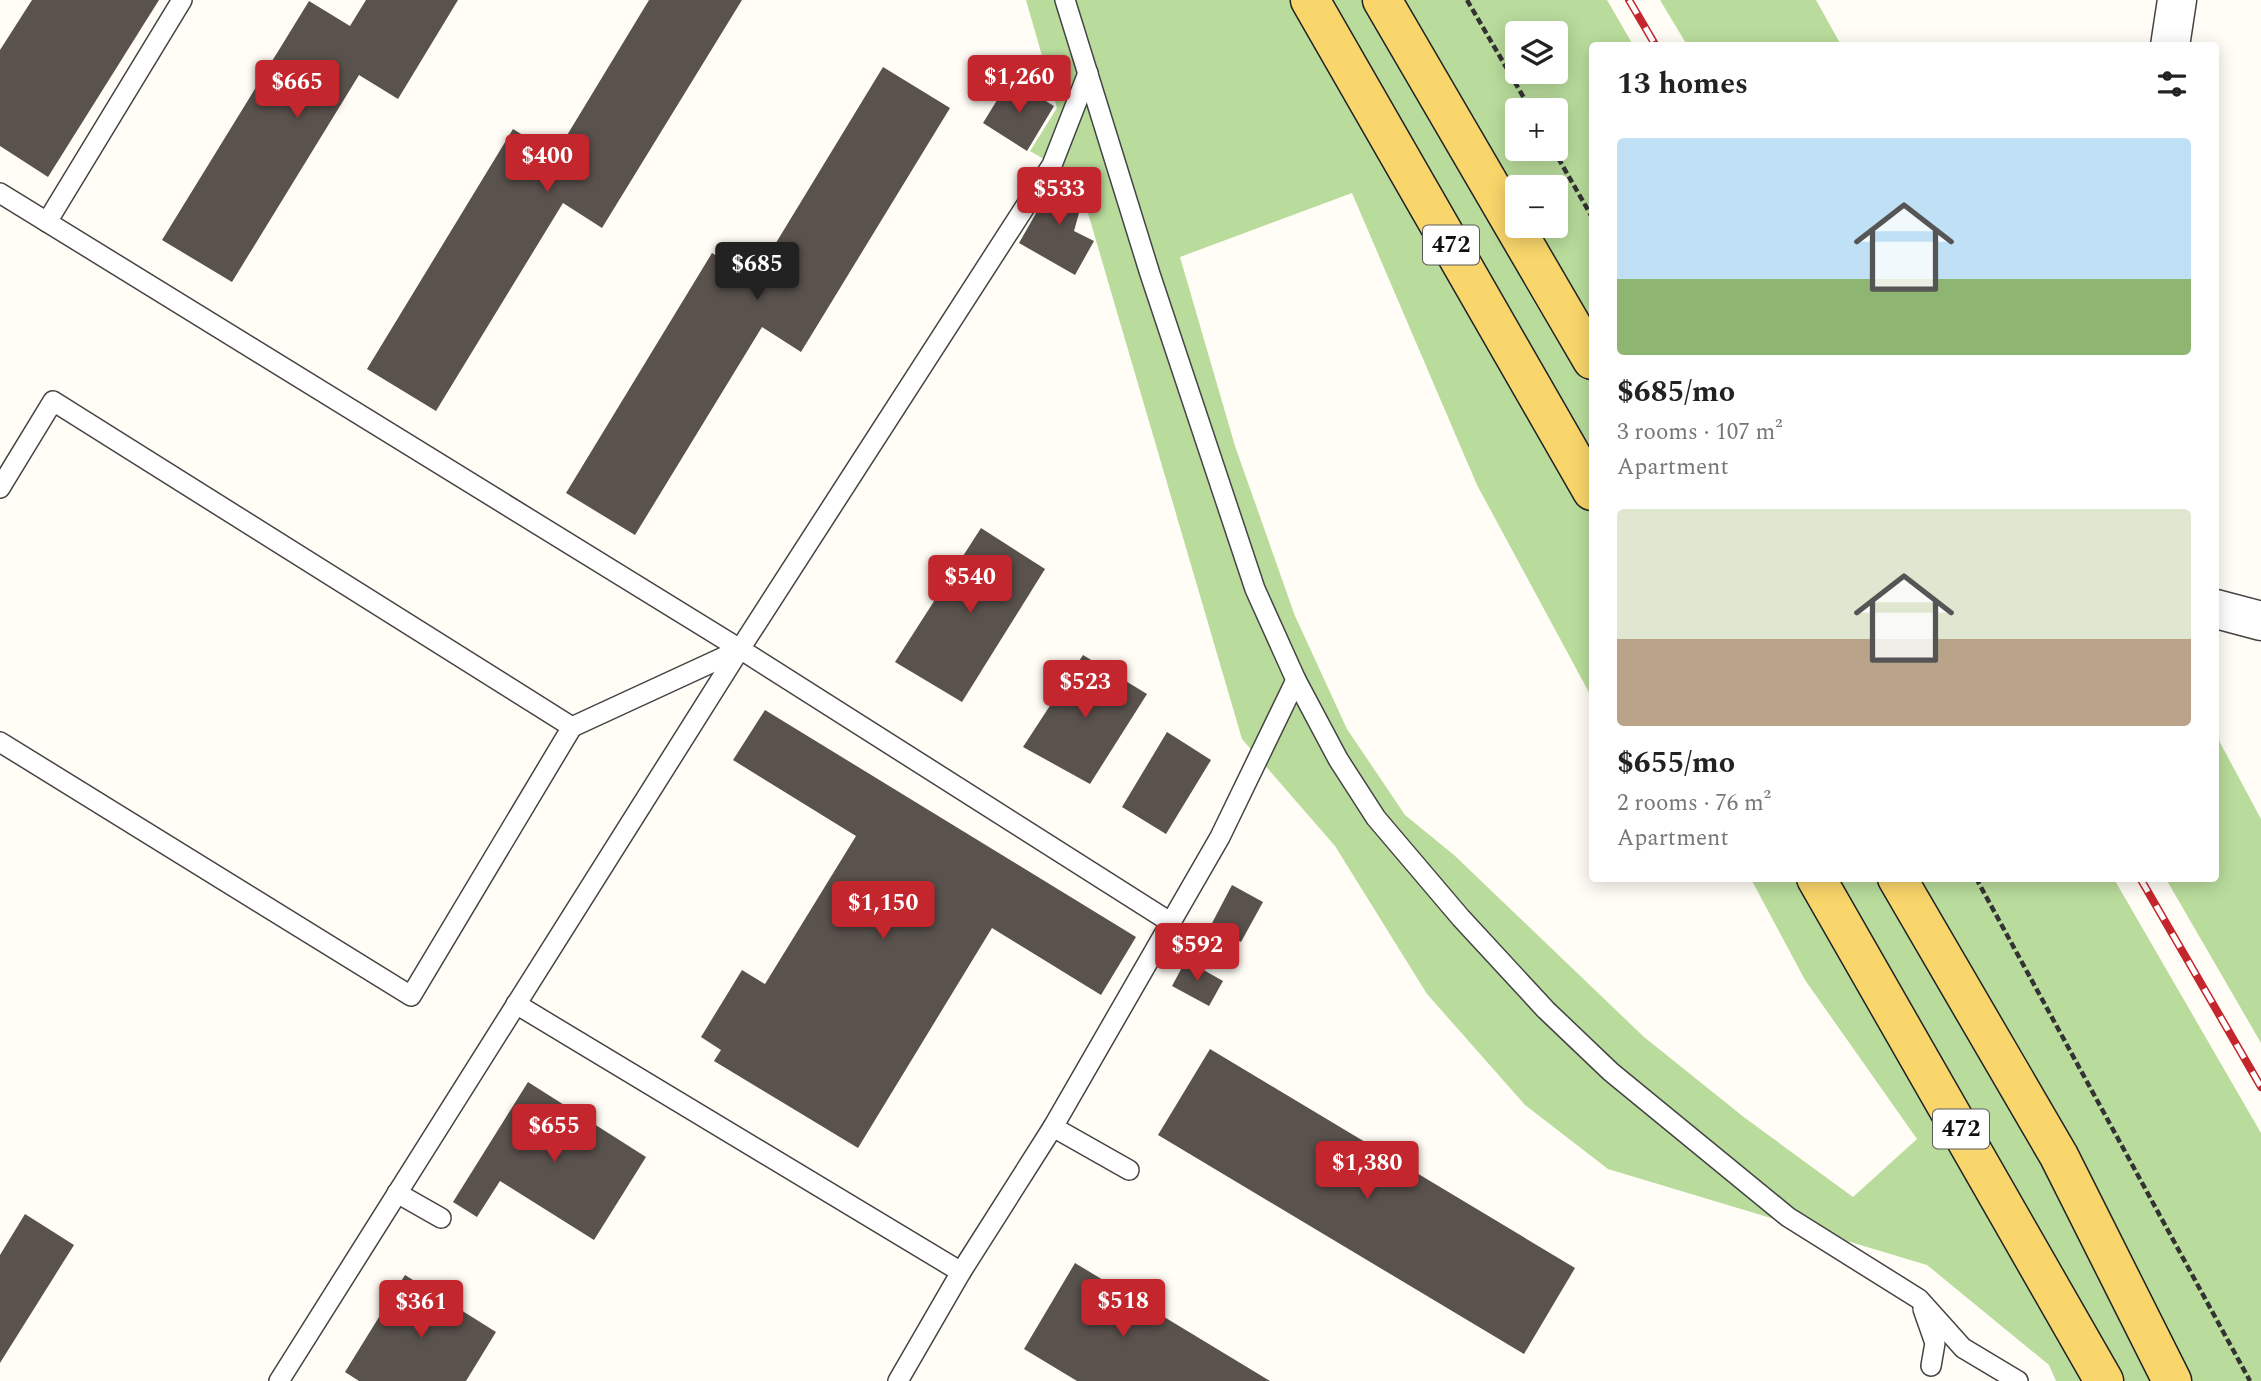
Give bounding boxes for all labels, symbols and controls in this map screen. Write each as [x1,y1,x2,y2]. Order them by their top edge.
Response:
map controls [1505,21,1568,238]
button: layers [1505,21,1568,84]
pin: $1,260 [962,55,1076,115]
pin: $665 [256,60,338,120]
text: $1,260 [984,60,1054,95]
text: 13 homes [1617,61,1748,107]
text: $665 [271,65,323,100]
icon: filters [2153,65,2191,103]
button: + [1505,98,1568,161]
pin: $400 [506,134,588,194]
text: $400 [521,139,573,174]
pin: $533 [1018,168,1100,227]
text: $533 [1033,172,1085,207]
button: − [1505,175,1568,238]
icon: home [1841,184,1967,310]
road number: 472 [1423,226,1479,264]
pin: $685 [716,243,798,302]
text: $685 [731,247,783,282]
text: $685/mo [1617,369,1735,415]
text: 3 rooms · 107 m² [1617,415,1783,450]
text: Apartment [1617,450,1729,485]
icon: home [1841,555,1967,681]
pin: $540 [929,556,1011,615]
text: $540 [944,560,996,595]
pin: $523 [1044,660,1126,720]
text: $523 [1059,665,1111,700]
text: $655/mo [1617,740,1735,786]
text: 2 rooms · 76 m² [1617,786,1771,821]
text: Apartment [1617,821,1729,856]
pin: $1,150 [826,881,940,941]
text: $1,150 [848,886,918,921]
pin: $592 [1156,923,1238,983]
text: $592 [1171,928,1223,963]
pin: $655 [513,1104,595,1164]
text: $655 [528,1109,580,1144]
road number: 472 [1933,1110,1989,1148]
pin: $1,380 [1310,1142,1424,1201]
text: $1,380 [1332,1146,1402,1181]
pin: $361 [380,1280,462,1340]
pin: $518 [1082,1280,1164,1339]
text: $518 [1097,1284,1149,1319]
text: $361 [395,1285,447,1320]

